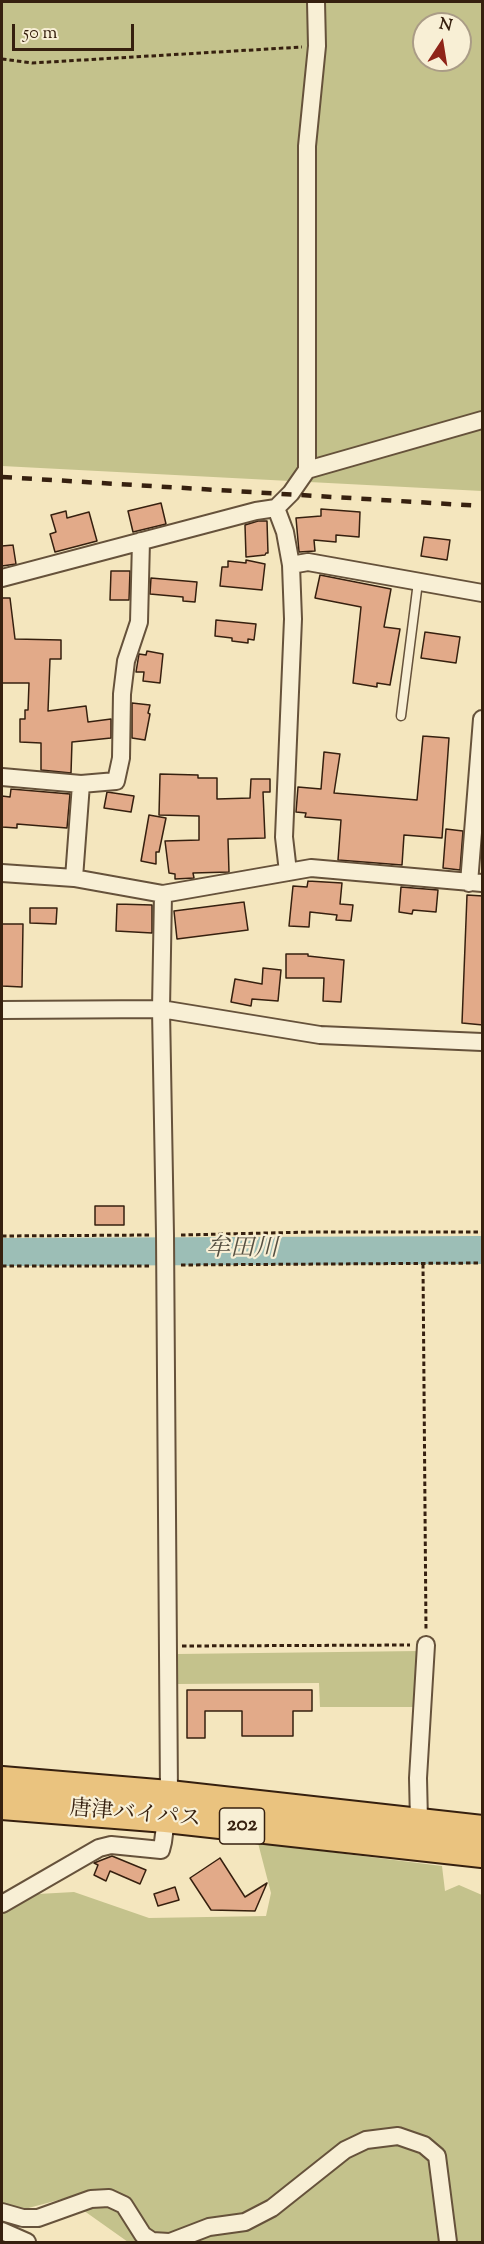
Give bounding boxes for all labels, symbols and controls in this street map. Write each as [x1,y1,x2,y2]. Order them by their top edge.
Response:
scale bar [15,12,136,50]
north arrow [412,12,472,72]
text: N [437,13,454,38]
text: 50 m [23,21,57,47]
water label: 牟田川 [206,1237,278,1265]
street label: 唐津バイパス [68,1797,202,1835]
road number: 202 [220,1808,264,1844]

